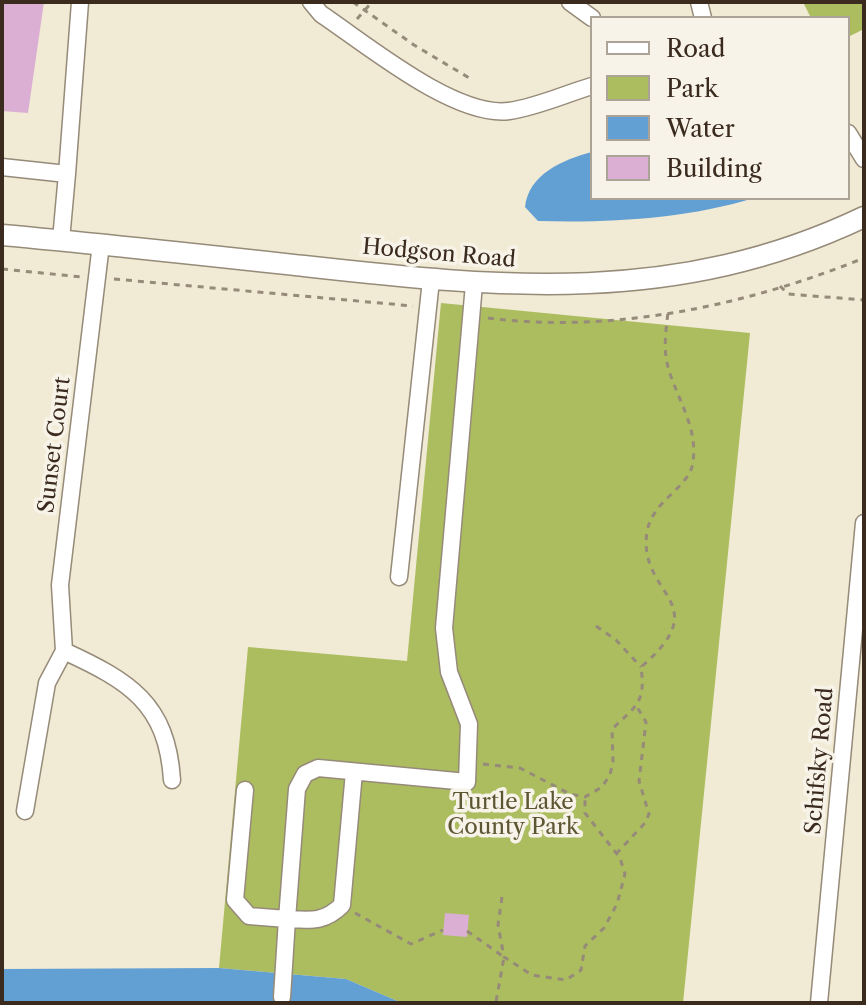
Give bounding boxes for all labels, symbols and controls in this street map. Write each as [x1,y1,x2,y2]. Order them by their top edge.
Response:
legend [590,16,850,200]
text: Road [666,34,725,63]
text: Park [666,74,718,103]
text: Water [666,114,735,143]
text: Building [666,154,762,183]
street label: Hodgson Road [361,234,517,274]
street label: Sunset Court [34,375,76,515]
street label: Schifsky Road [800,686,840,836]
park label: Turtle Lake County Park [447,790,579,842]

